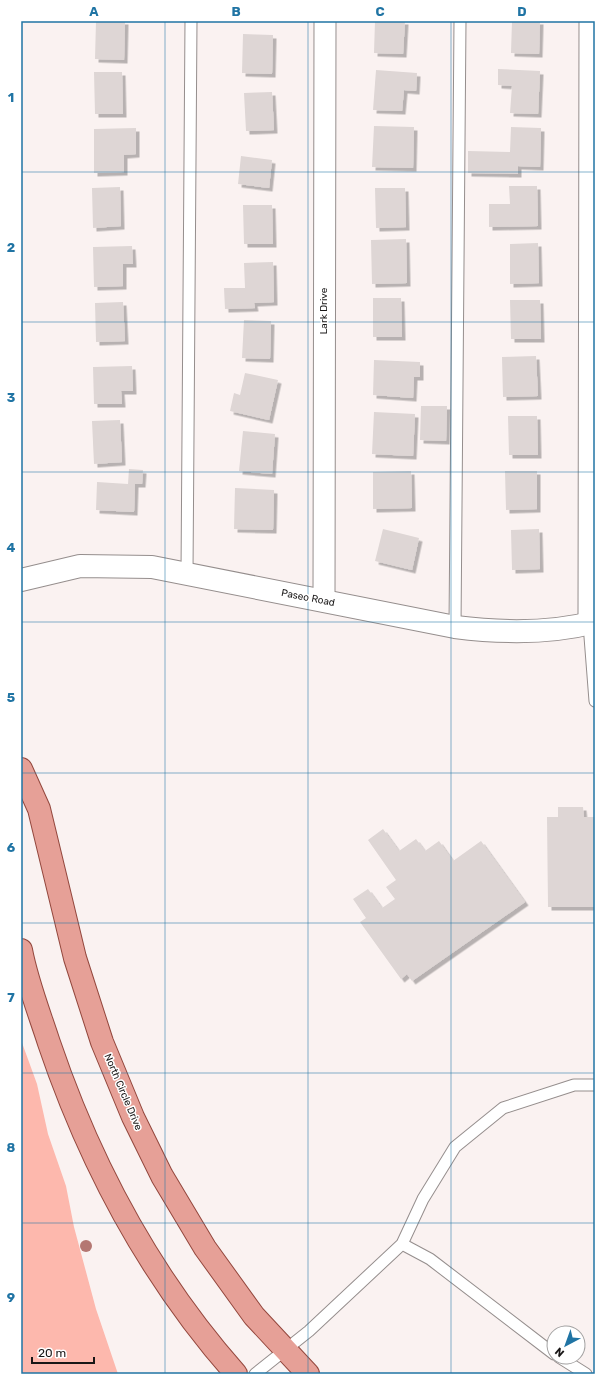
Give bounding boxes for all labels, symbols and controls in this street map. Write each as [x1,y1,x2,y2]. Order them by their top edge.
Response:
text: A [89,4,99,19]
text: B [231,4,241,19]
text: C [375,4,385,19]
text: D [517,4,527,19]
text: 1 [8,90,14,105]
text: 2 [7,240,15,255]
street label: Lark Drive [318,287,330,334]
text: 3 [7,390,16,405]
text: 4 [7,540,16,555]
street label: Paseo Road [280,587,336,609]
text: 5 [7,690,15,705]
text: 6 [7,840,16,855]
text: 7 [7,990,15,1005]
street label: North Circle Drive [101,1052,145,1132]
text: 8 [7,1140,16,1155]
text: 9 [7,1290,15,1305]
north arrow [546,1325,586,1365]
scale bar [32,1339,94,1365]
text: N [552,1345,567,1360]
text: 20 m [38,1346,66,1360]

